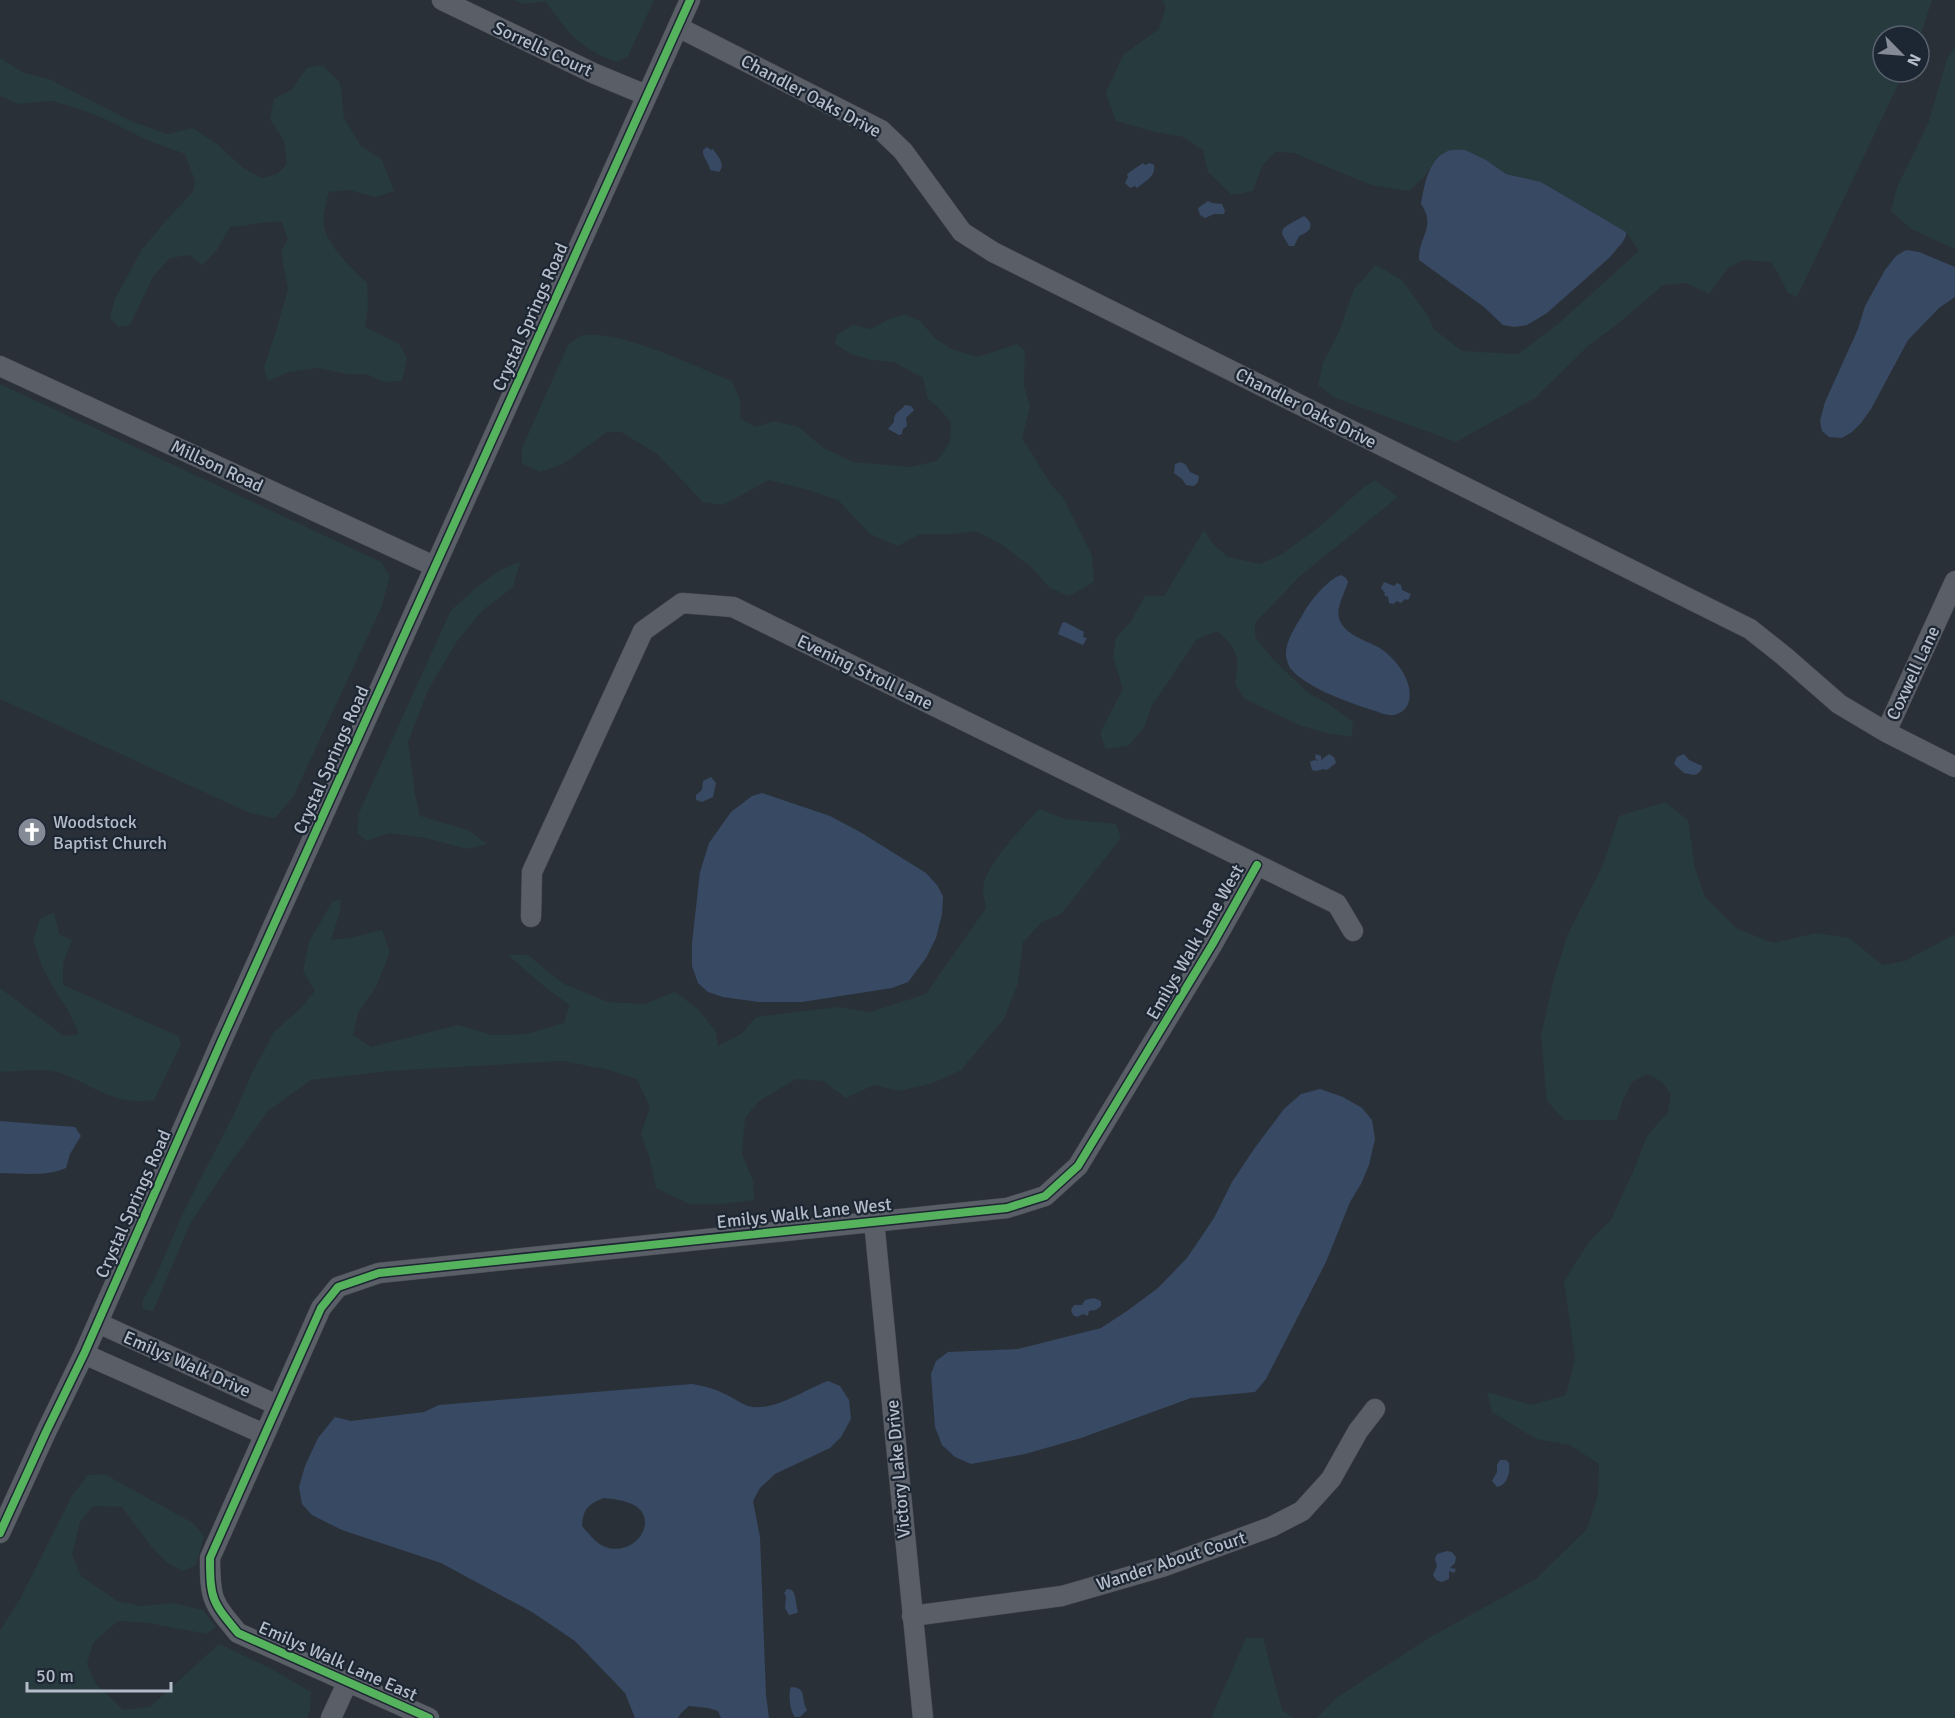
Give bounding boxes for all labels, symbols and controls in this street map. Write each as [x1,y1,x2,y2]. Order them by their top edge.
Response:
street label: Sorrells Court [490,16,596,82]
north arrow [1871,24,1931,84]
street label: Chandler Oaks Drive [737,50,885,142]
text: N [1902,51,1925,69]
street label: Crystal Springs Road [487,239,573,395]
street label: Chandler Oaks Drive [1232,363,1380,453]
street label: Millson Road [167,435,267,497]
street label: Coxwell Lane [1882,622,1944,724]
street label: Evening Stroll Lane [794,630,936,714]
street label: Crystal Springs Road [288,682,374,838]
place label: Woodstock Baptist Church [53,811,167,854]
church icon: Woodstock Baptist Church [16,816,48,848]
street label: Emilys Walk Lane West [1142,860,1248,1024]
street label: Crystal Springs Road [90,1126,176,1282]
street label: Emilys Walk Lane West [715,1193,893,1233]
street label: Emilys Walk Drive [120,1326,254,1402]
street label: Victory Lake Drive [881,1399,915,1539]
street label: Wander About Court [1093,1526,1249,1596]
street label: Emilys Walk Lane East [255,1616,421,1706]
scale bar [27,1655,171,1693]
text: 50 m [36,1665,74,1687]

